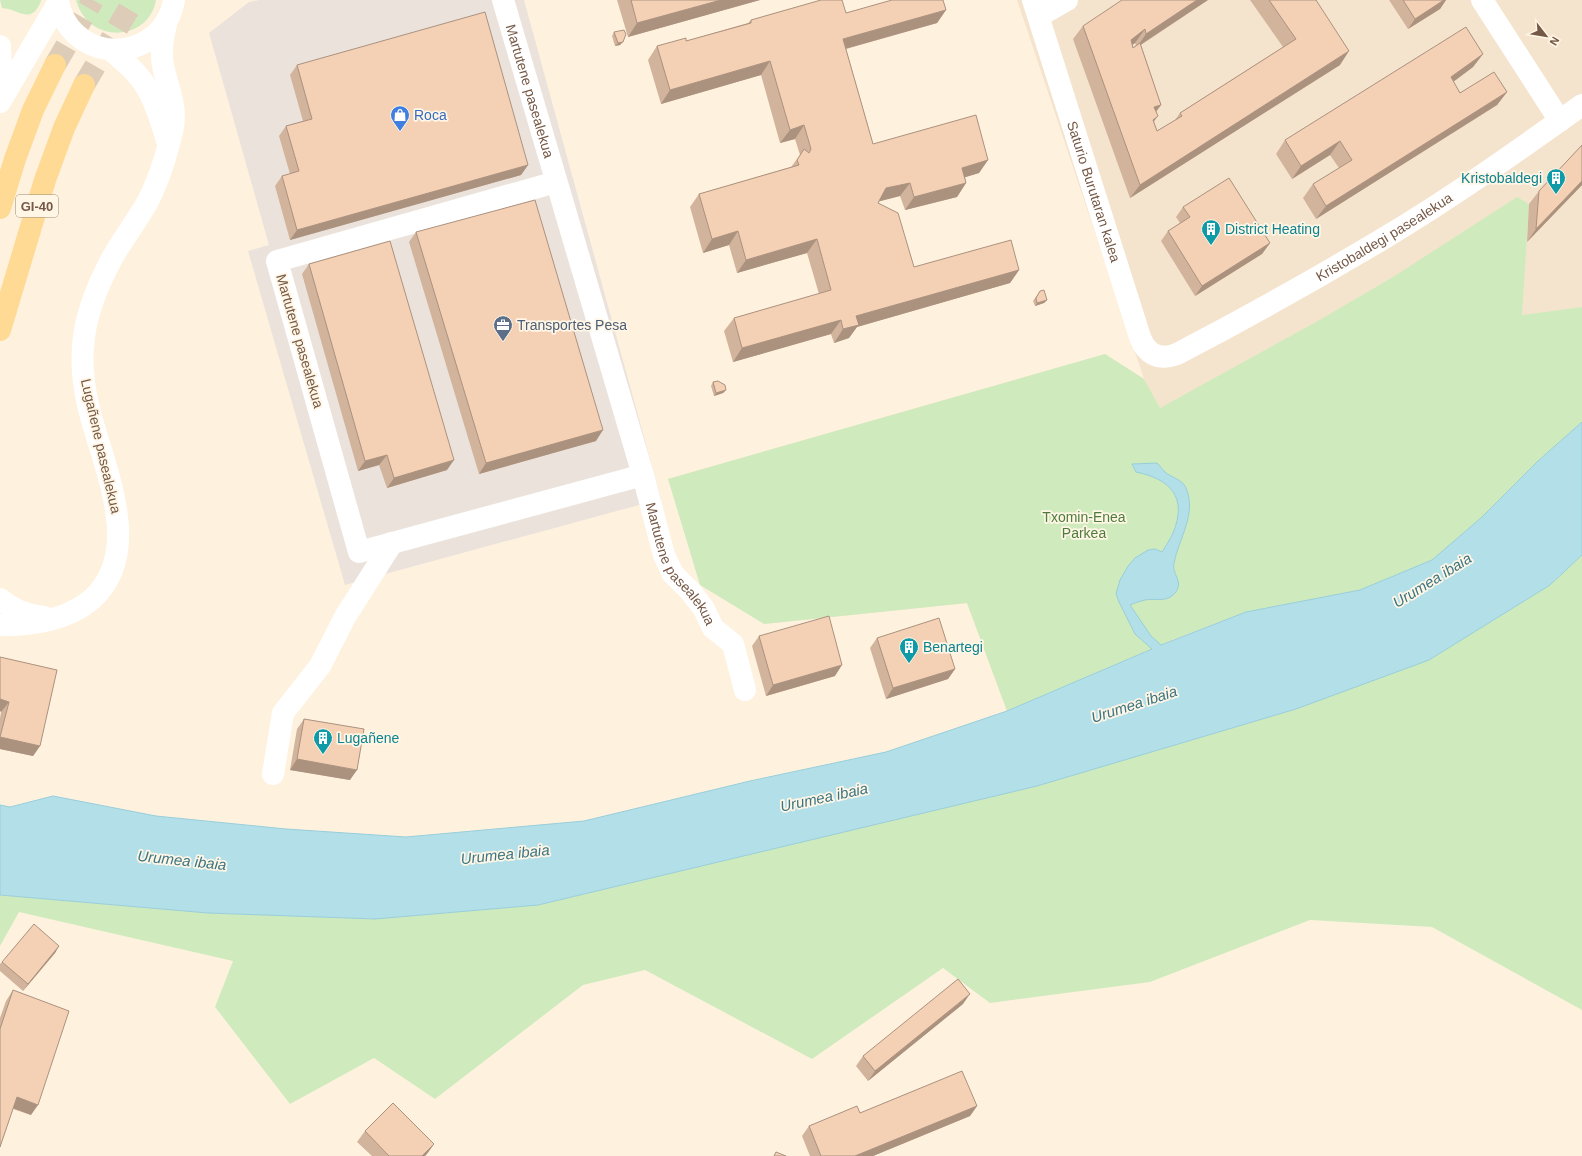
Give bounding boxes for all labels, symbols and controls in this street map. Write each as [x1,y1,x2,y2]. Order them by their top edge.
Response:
north arrow [1526,16,1566,56]
street label: Martutene pasealekua [503,22,557,160]
text: N [1547,35,1562,48]
shop icon: Roca [389,104,411,132]
place label: Roca [414,107,447,123]
street label: Saturio Burutaran kalea [1064,119,1124,264]
building icon: Kristobaldegi [1545,167,1567,195]
place label: Kristobaldegi [1461,170,1542,186]
street label: Kristobaldegi pasealekua [1313,189,1455,284]
road number: GI-40 [16,195,58,217]
building icon: District Heating [1200,218,1222,246]
place label: District Heating [1225,221,1320,237]
street label: Martutene pasealekua [273,272,327,410]
office icon: Transportes Pesa [492,314,514,342]
place label: Transportes Pesa [517,317,627,333]
street label: Lugañene pasealekua [78,377,124,515]
street label: Martutene pasealekua [643,501,718,628]
park label: Txomin-Enea Parkea [1042,509,1126,541]
water label: Urumea ibaia [1390,549,1474,611]
building icon: Benartegi [898,636,920,664]
place label: Benartegi [923,639,983,655]
water label: Urumea ibaia [1089,682,1179,726]
building icon: Lugañene [312,727,334,755]
place label: Lugañene [337,730,400,746]
water label: Urumea ibaia [779,779,869,815]
water label: Urumea ibaia [460,841,550,867]
water label: Urumea ibaia [137,847,227,873]

